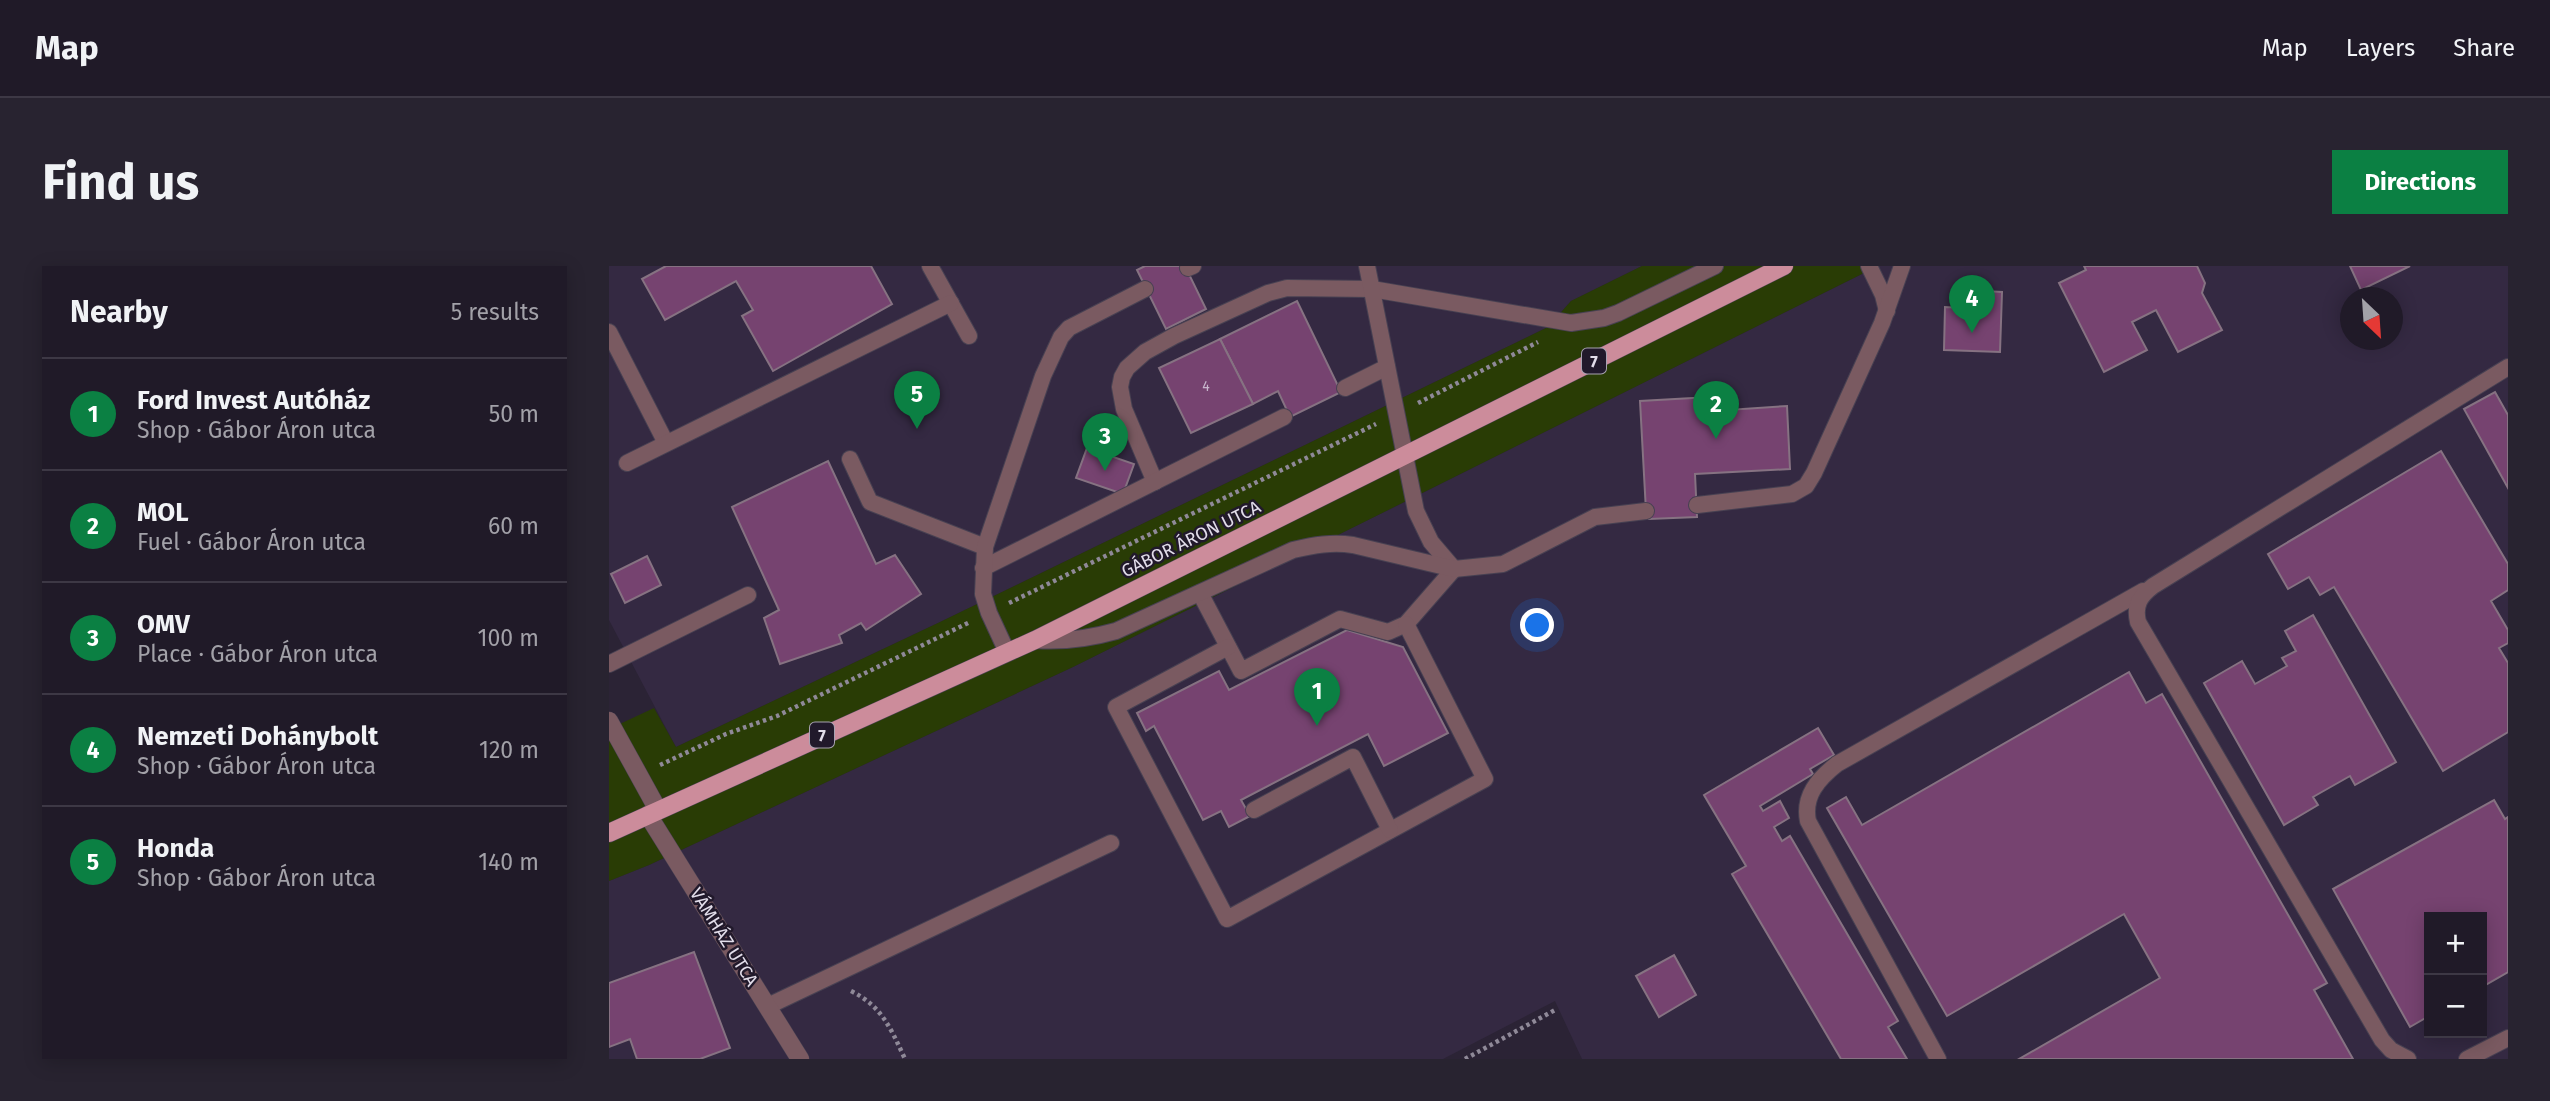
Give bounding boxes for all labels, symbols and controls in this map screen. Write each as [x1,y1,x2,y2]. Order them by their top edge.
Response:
text: Map [35,28,99,68]
text: Map [2262,34,2308,62]
text: Layers [2346,34,2415,62]
text: Share [2453,34,2515,62]
button: Directions [2332,150,2508,214]
text: Find us [42,153,199,212]
pin: 4 [1949,275,1995,333]
north arrow [2340,287,2403,350]
text: Nearby [70,294,168,330]
text: 5 results [451,298,539,326]
road number: 7 [1582,348,1606,374]
pin: 5 [894,371,940,429]
house number: 4 [1202,378,1210,395]
pin: 2 [1693,381,1739,439]
text: Ford Invest Autóház [137,385,370,416]
text: 1 [88,400,98,428]
text: 50 m [489,400,539,428]
pin: 3 [1082,413,1128,471]
text: Shop · Gábor Áron utca [137,416,376,444]
street label: GÁBOR ÁRON UTCA [1117,495,1265,582]
text: MOL [137,497,188,528]
text: 2 [87,512,99,540]
text: 60 m [488,512,539,540]
text: Fuel · Gábor Áron utca [137,528,366,556]
your location [1520,608,1554,642]
text: OMV [137,609,190,640]
text: 3 [87,624,99,652]
text: 100 m [478,624,539,652]
text: Place · Gábor Áron utca [137,640,378,668]
pin: 1 [1294,668,1340,726]
text: Nemzeti Dohánybolt [137,721,378,752]
road number: 7 [810,722,834,748]
text: 4 [87,736,100,764]
text: 120 m [479,736,539,764]
text: Shop · Gábor Áron utca [137,752,376,780]
text: Honda [137,833,214,864]
text: 5 [87,848,99,876]
text: 140 m [478,848,539,876]
text: Shop · Gábor Áron utca [137,864,376,892]
street label: VÁMHÁZ UTCA [685,883,764,991]
map controls [2424,912,2487,1038]
button: + [2424,912,2487,975]
button: − [2424,975,2487,1038]

